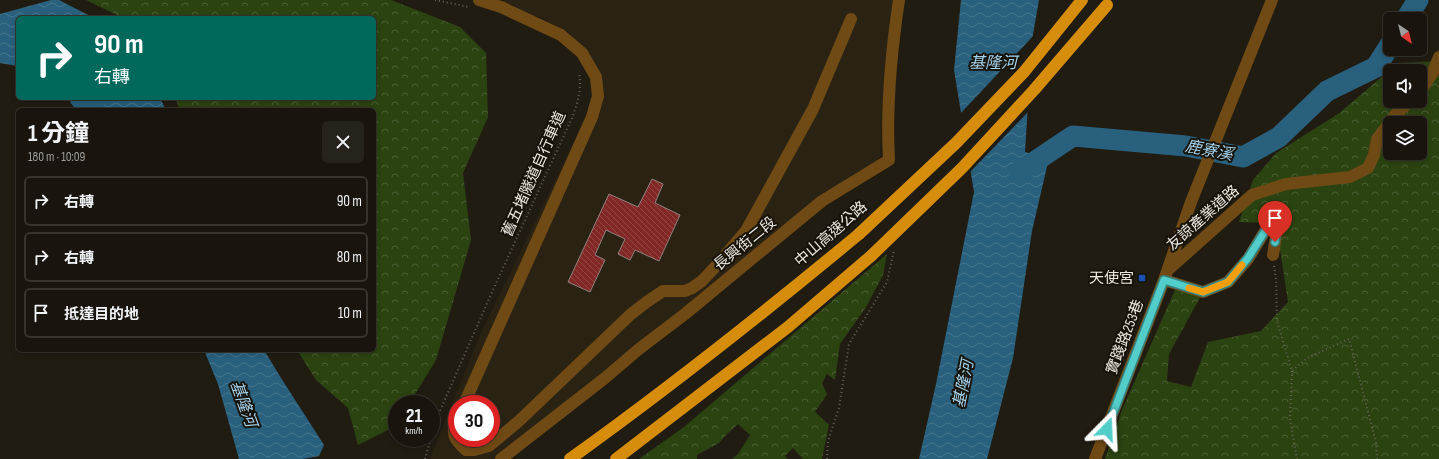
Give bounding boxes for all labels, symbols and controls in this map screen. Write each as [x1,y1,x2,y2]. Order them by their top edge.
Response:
north arrow [1383,12,1427,56]
map controls [1383,12,1427,160]
text: 90 m [94,28,144,61]
icon: right [28,32,80,84]
water label: 基隆河 [969,54,1020,73]
button: sound [1383,64,1427,108]
text: 右轉 [94,67,130,88]
street label: 舊五堵隧道自行車道 [498,108,570,240]
button: layers [1383,116,1427,160]
text: 1 分鐘 [28,119,89,148]
button: close [322,121,364,163]
water label: 鹿寮溪 [1184,137,1236,165]
text: 180 m · 10:09 [28,149,85,165]
street label: 友諒產業道路 [1163,181,1243,255]
icon: right [30,190,52,212]
text: 90 m [337,192,362,211]
text: 右轉 [64,193,94,212]
street label: 中山高速公路 [791,197,871,271]
pin [1258,201,1292,242]
icon: arrive [1264,207,1286,229]
street label: 長興街二段 [710,213,780,275]
icon: right [30,246,52,268]
text: 80 m [337,248,362,267]
text: 右轉 [64,249,94,268]
place label: 天使宮 [1089,269,1134,288]
marker: 天使宮 [1137,273,1147,283]
street label: 實踐路253巷 [1102,297,1148,377]
icon: arrive [30,302,52,324]
text: 10 m [338,304,362,323]
text: 抵達目的地 [64,305,139,324]
water label: 基隆河 [950,356,978,409]
water label: 基隆河 [226,378,261,433]
speed limit sign: 30 [448,395,500,447]
text: 21 [406,404,422,428]
position arrow [1086,408,1128,450]
text: km/h [405,425,423,437]

